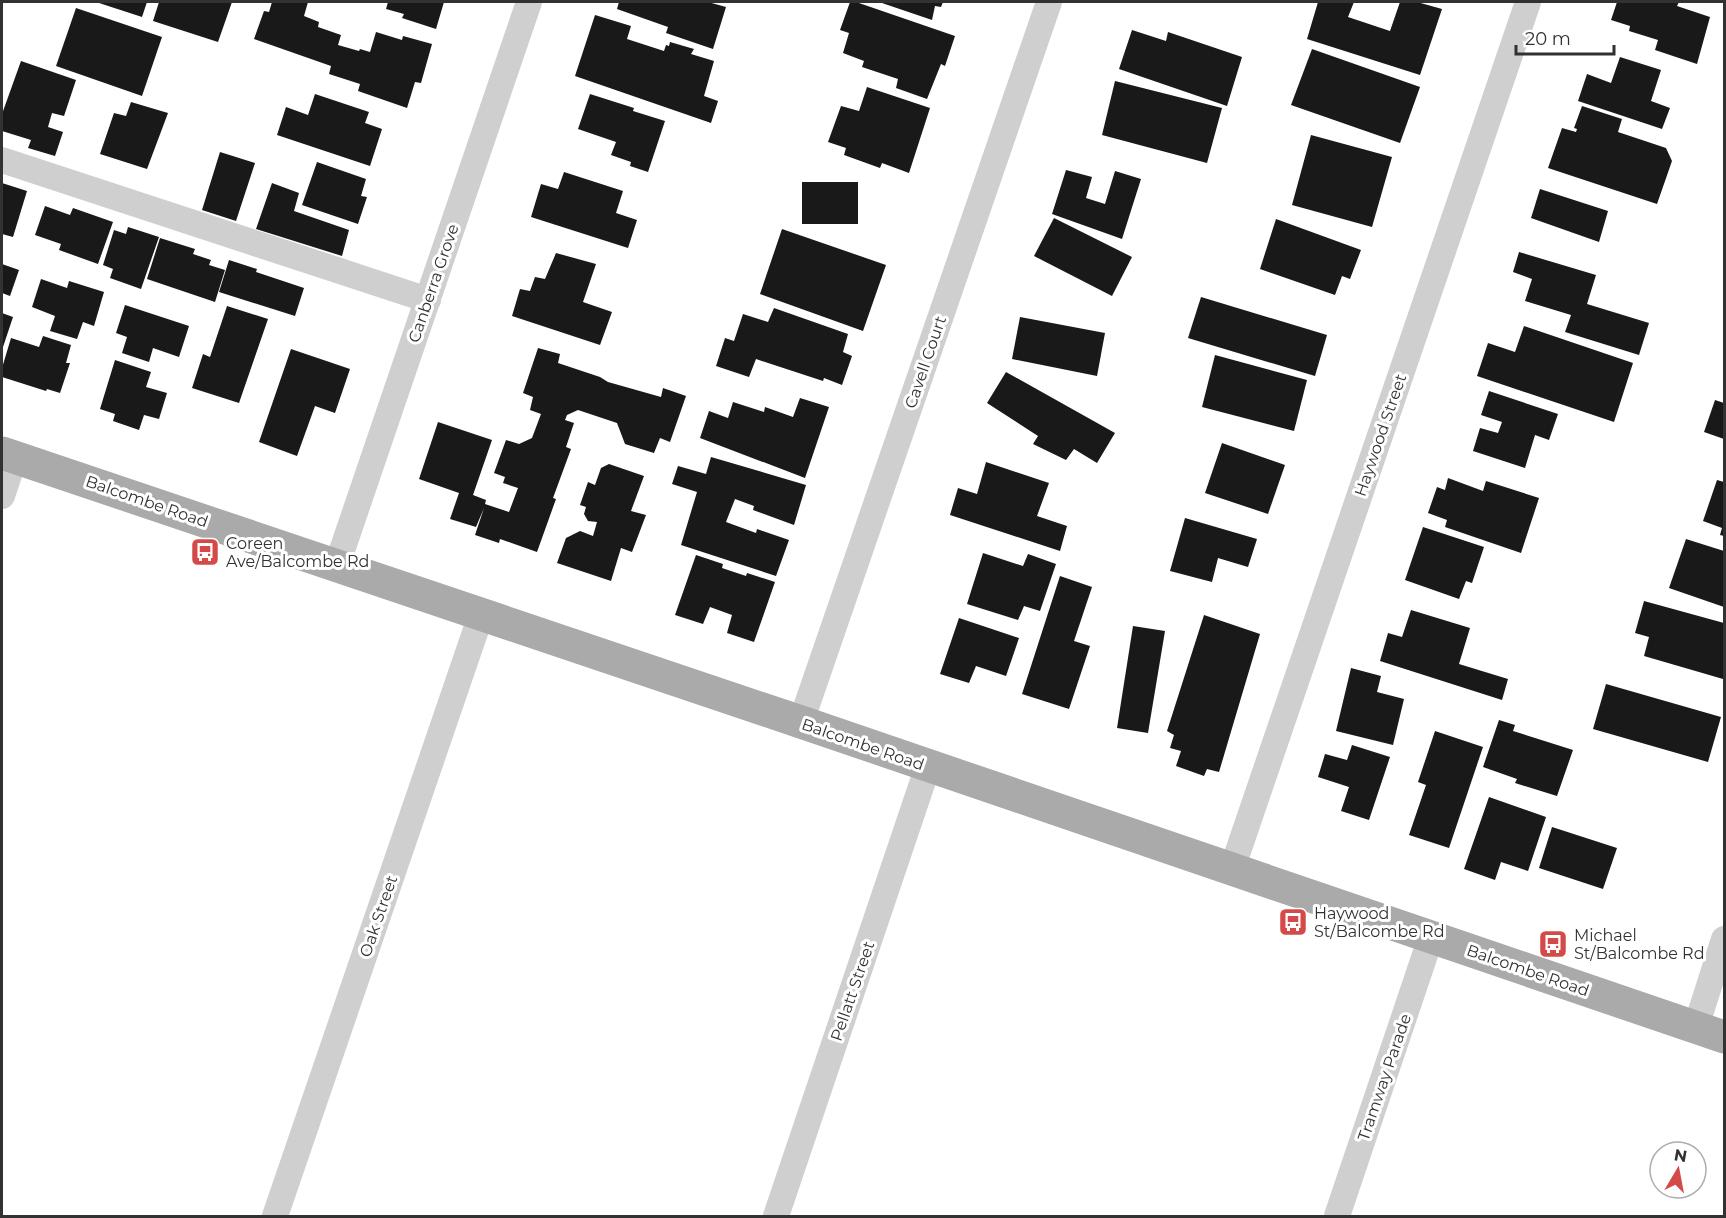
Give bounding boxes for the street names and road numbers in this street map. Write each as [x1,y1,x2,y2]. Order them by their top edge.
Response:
street label: Canberra Grove [404,221,463,345]
street label: Cavell Court [901,313,950,411]
street label: Haywood Street [1351,371,1410,499]
street label: Balcombe Road [83,472,211,531]
street label: Balcombe Road [799,715,927,774]
street label: Oak Street [356,872,401,959]
street label: Pellatt Street [827,938,879,1044]
street label: Balcombe Road [1464,941,1592,1000]
street label: Tramway Parade [1354,1011,1415,1143]

